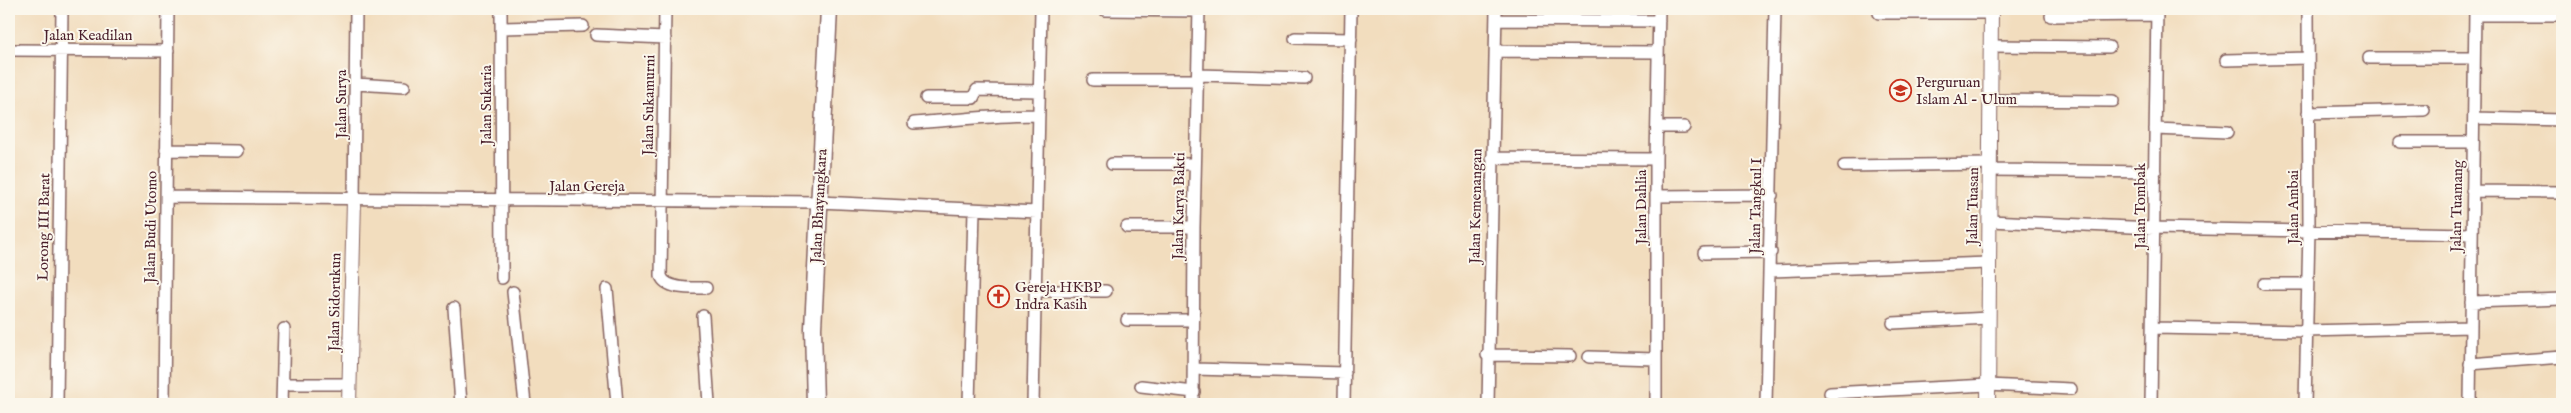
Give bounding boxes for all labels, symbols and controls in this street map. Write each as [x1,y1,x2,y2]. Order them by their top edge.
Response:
street label: Jalan Keadilan [42,26,132,45]
street label: Jalan Sukamurni [639,54,659,158]
street label: Jalan Sukaria [477,64,496,147]
street label: Jalan Surya [332,69,351,140]
place label: Perguruan Islam Al - Ulum [1916,73,2018,109]
school or university icon: Perguruan Islam Al - Ulum [1888,79,1912,103]
street label: Jalan Bhayangkara [806,148,832,266]
street label: Jalan Kemenangan [1465,148,1487,266]
street label: Jalan Karya Bakti [1169,152,1189,262]
street label: Jalan Tangkul I [1746,157,1766,256]
street label: Jalan Tuamang [2447,159,2467,254]
street label: Jalan Tombak [2131,162,2150,251]
street label: Jalan Tuasan [1963,167,1983,247]
street label: Jalan Dahlia [1632,169,1651,247]
street label: Jalan Ambai [2284,170,2303,246]
street label: Jalan Budi Utomo [140,171,161,285]
street label: Lorong III Barat [34,173,54,281]
street label: Jalan Gereja [547,177,625,196]
street label: Jalan Sidorukun [325,252,345,354]
place label: Gereja HKBP Indra Kasih [1015,278,1102,314]
church icon: Gereja HKBP Indra Kasih [987,284,1011,308]

